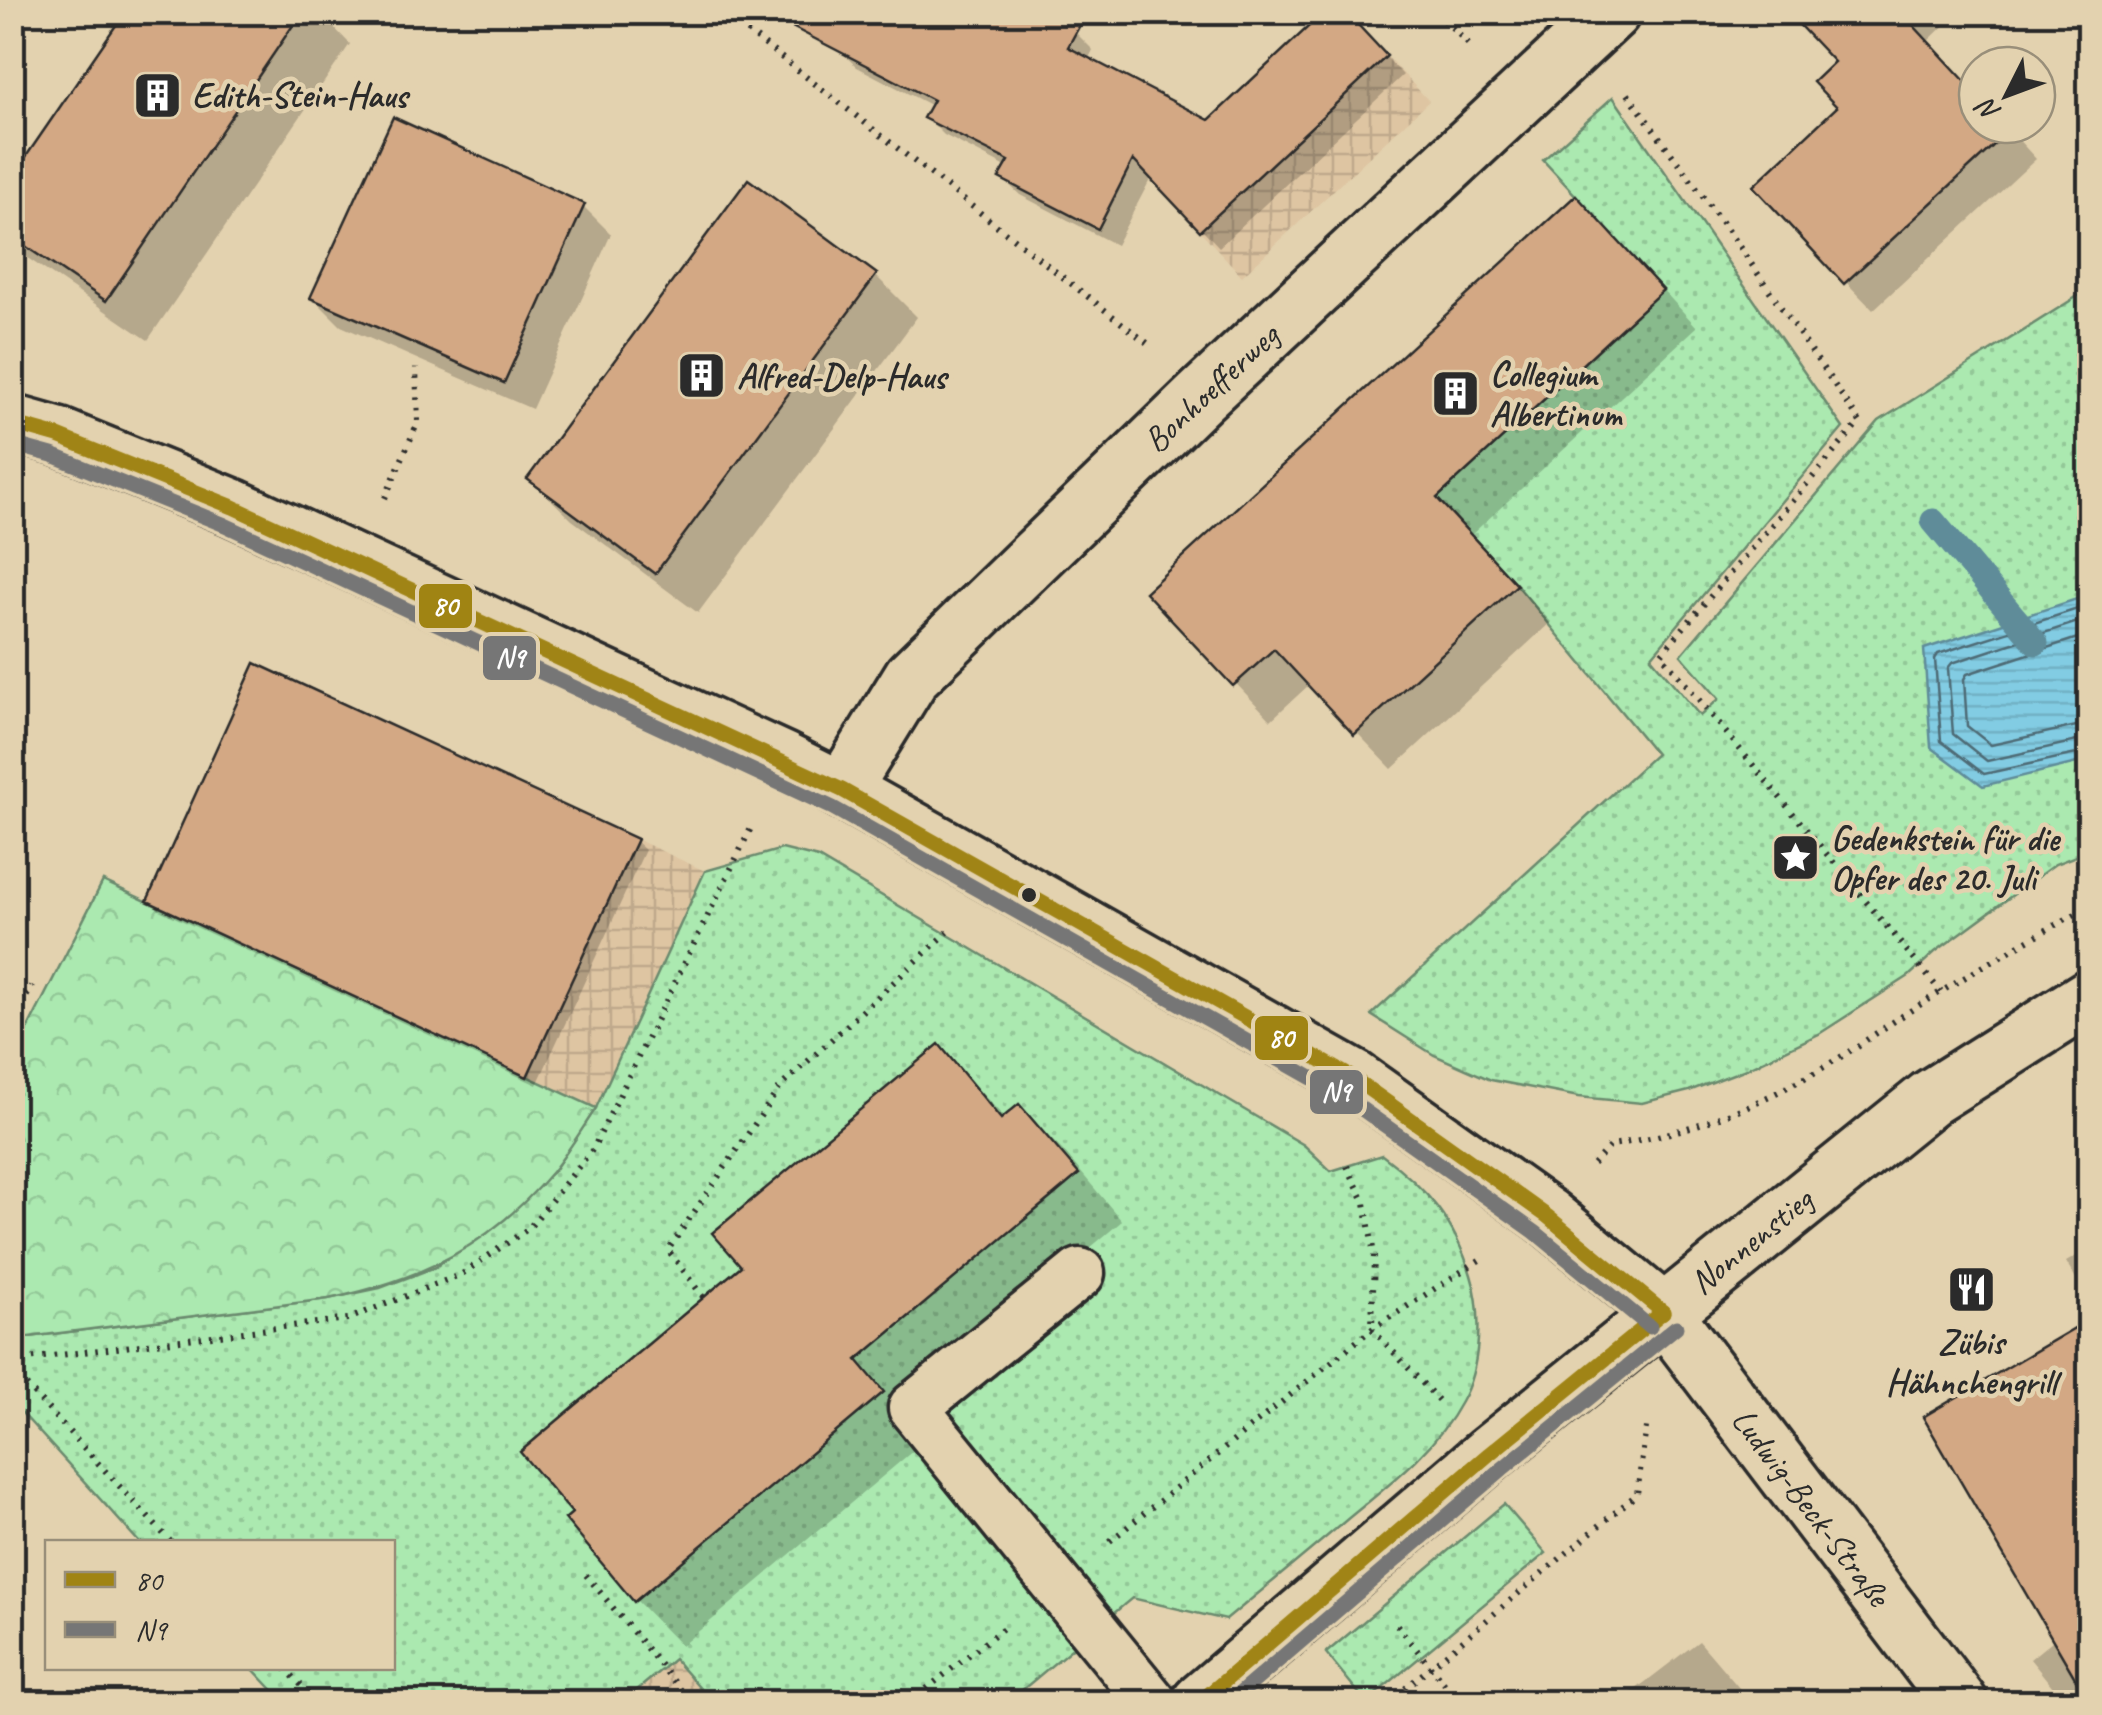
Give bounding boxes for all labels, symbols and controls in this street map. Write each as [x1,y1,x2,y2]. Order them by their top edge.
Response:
north arrow [1957,45,2057,145]
building icon: Edith-Stein-Haus [131,69,183,121]
place label: Edith-Stein-Haus [192,73,411,118]
text: N [1967,90,2008,130]
street label: Bonhoefferweg [1134,312,1290,462]
building icon: Alfred-Delp-Haus [676,350,728,402]
place label: Collegium Albertinum [1490,352,1623,437]
place label: Alfred-Delp-Haus [737,354,950,399]
building icon: Collegium Albertinum [1429,368,1481,420]
line badge: 80 [417,582,474,630]
text: 80 [432,588,461,623]
line badge: N9 [481,634,538,682]
text: N9 [495,640,529,675]
place label: Gedenkstein für die Opfer des 20. Juli [1831,816,2061,901]
place icon: Gedenkstein für die Opfer des 20. Juli [1770,832,1822,884]
unlabelled marker [1019,885,1039,905]
line badge: 80 [1253,1014,1310,1062]
text: 80 [1268,1020,1297,1055]
line badge: N9 [1308,1068,1365,1116]
text: N9 [1321,1074,1355,1109]
street label: Nonnenstieg [1680,1176,1824,1304]
restaurant icon: Zübis Hähnchengrill [1945,1264,1997,1316]
place label: Zübis Hähnchengrill [1886,1320,2063,1405]
street label: Ludwig-Beck-Straße [1722,1399,1902,1617]
legend [45,1540,395,1670]
text: 80 [135,1561,164,1599]
text: N9 [135,1611,169,1649]

